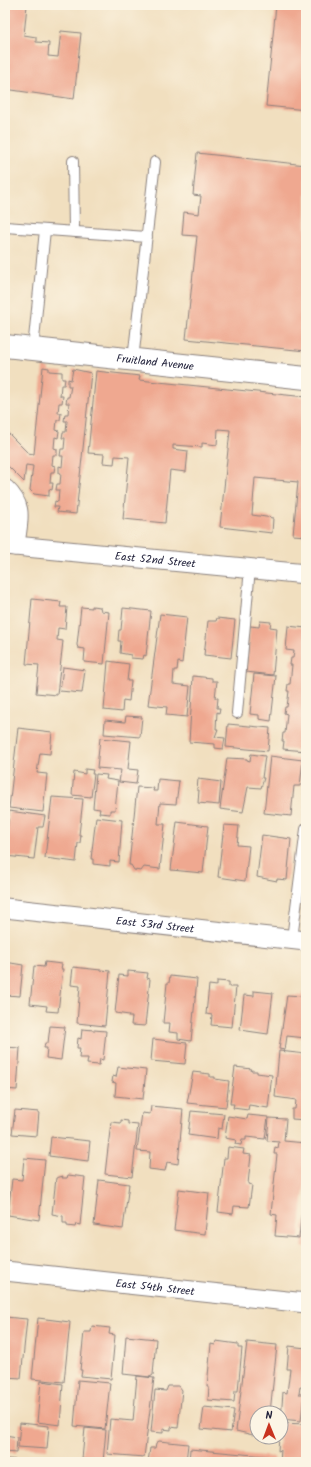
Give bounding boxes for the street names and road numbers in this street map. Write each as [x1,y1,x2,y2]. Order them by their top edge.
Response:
street label: Fruitland Avenue [115,350,195,376]
street label: East 52nd Street [114,548,197,573]
street label: East 53rd Street [115,912,196,939]
street label: East 54th Street [115,1275,196,1301]

